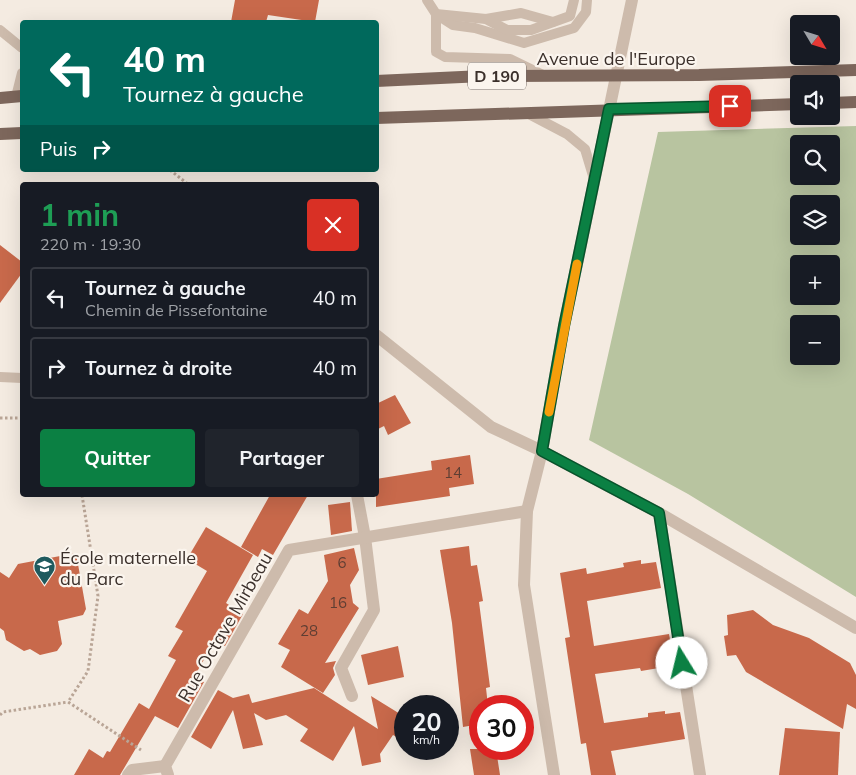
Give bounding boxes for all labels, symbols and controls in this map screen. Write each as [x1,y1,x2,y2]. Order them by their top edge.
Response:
north arrow [790,15,840,65]
map controls [790,15,840,365]
text: 40 m [123,37,206,81]
icon: left [40,40,105,105]
street label: Avenue de l'Europe [536,47,696,70]
road number: D 190 [468,62,526,90]
button: sound [790,75,840,125]
text: Tournez à gauche [123,80,304,108]
pin [709,85,751,127]
icon: arrive [716,92,744,120]
icon: right [87,135,115,163]
button: search [790,135,840,185]
text: Puis [40,137,77,161]
button: layers [790,195,840,245]
text: 1 min [40,196,119,234]
button: close [307,199,359,251]
text: 220 m · 19:30 [40,234,141,254]
button: + [790,255,840,305]
text: Tournez à gauche [85,276,246,300]
icon: left [42,284,70,312]
text: 40 m [313,286,357,310]
text: Chemin de Pissefontaine [85,300,268,320]
button: − [790,315,840,365]
icon: right [42,354,70,382]
text: Tournez à droite [85,356,232,380]
text: 40 m [313,356,357,380]
button: Quitter [40,429,195,487]
button: Partager [205,429,359,487]
house number: 14 [444,463,462,482]
place label: École maternelle du Parc [60,546,196,590]
street label: Rue Octave Mirbeau [173,548,277,706]
house number: 6 [337,553,347,572]
school or university icon: École maternelle du Parc [32,555,56,586]
house number: 16 [329,593,347,612]
house number: 28 [300,621,318,640]
position arrow [655,636,707,688]
speed limit sign: 30 [469,695,534,760]
text: 20 [411,706,442,737]
text: km/h [413,732,440,747]

